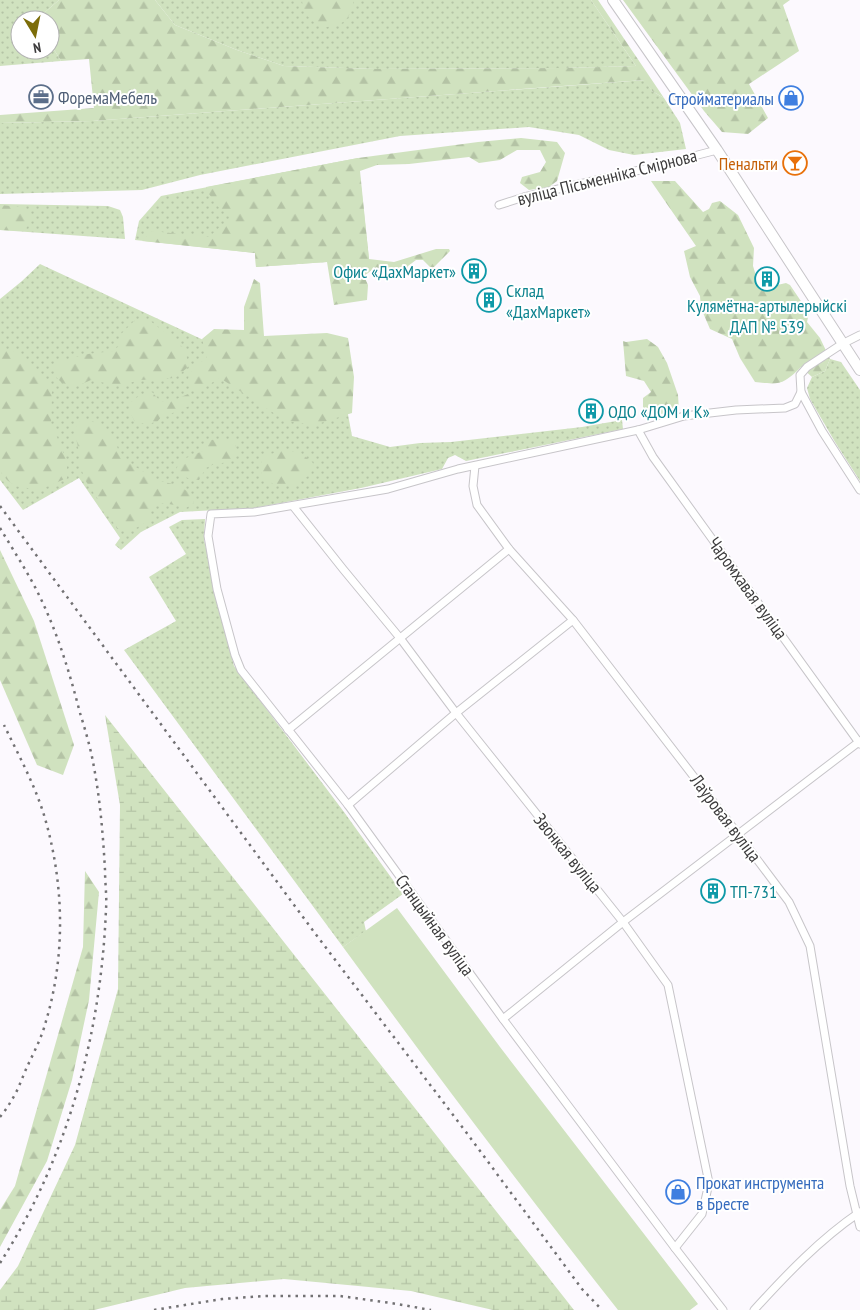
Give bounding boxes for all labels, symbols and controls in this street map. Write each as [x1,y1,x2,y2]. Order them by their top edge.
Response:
north arrow [10,10,60,60]
text: N [32,38,43,57]
office icon: ФоремаМебель [28,84,54,110]
shop icon: Стройматериалы [778,85,804,111]
place label: ФоремаМебель [58,86,157,109]
place label: Стройматериалы [668,87,774,110]
street label: вуліца Пісьменніка Смірнова [515,144,699,210]
bar icon: Пенальти [782,150,808,176]
place label: Пенальти [719,152,778,175]
building icon: Офис «ДахМаркет» [461,258,487,284]
place label: Офис «ДахМаркет» [333,260,456,283]
building icon: Кулямётна-артылерыйскі ДАП № 539 [754,266,780,292]
place label: Склад «ДахМаркет» [506,279,591,323]
building icon: Склад «ДахМаркет» [476,287,502,313]
place label: Кулямётна-артылерыйскі ДАП № 539 [687,294,847,338]
building icon: ОДО «ДОМ и К» [578,398,604,424]
place label: ОДО «ДОМ и К» [608,400,710,423]
street label: Чаромхавая вуліца [703,532,793,644]
street label: Лаўровая вуліца [685,769,766,866]
street label: Звонкая вуліца [529,809,607,897]
street label: Станцыйная вуліца [391,870,479,980]
building icon: ТП-731 [700,878,726,904]
place label: ТП-731 [730,880,777,903]
place label: Прокат инструмента в Бресте [696,1171,824,1215]
shop icon: Прокат инструмента в Бресте [665,1179,691,1205]

